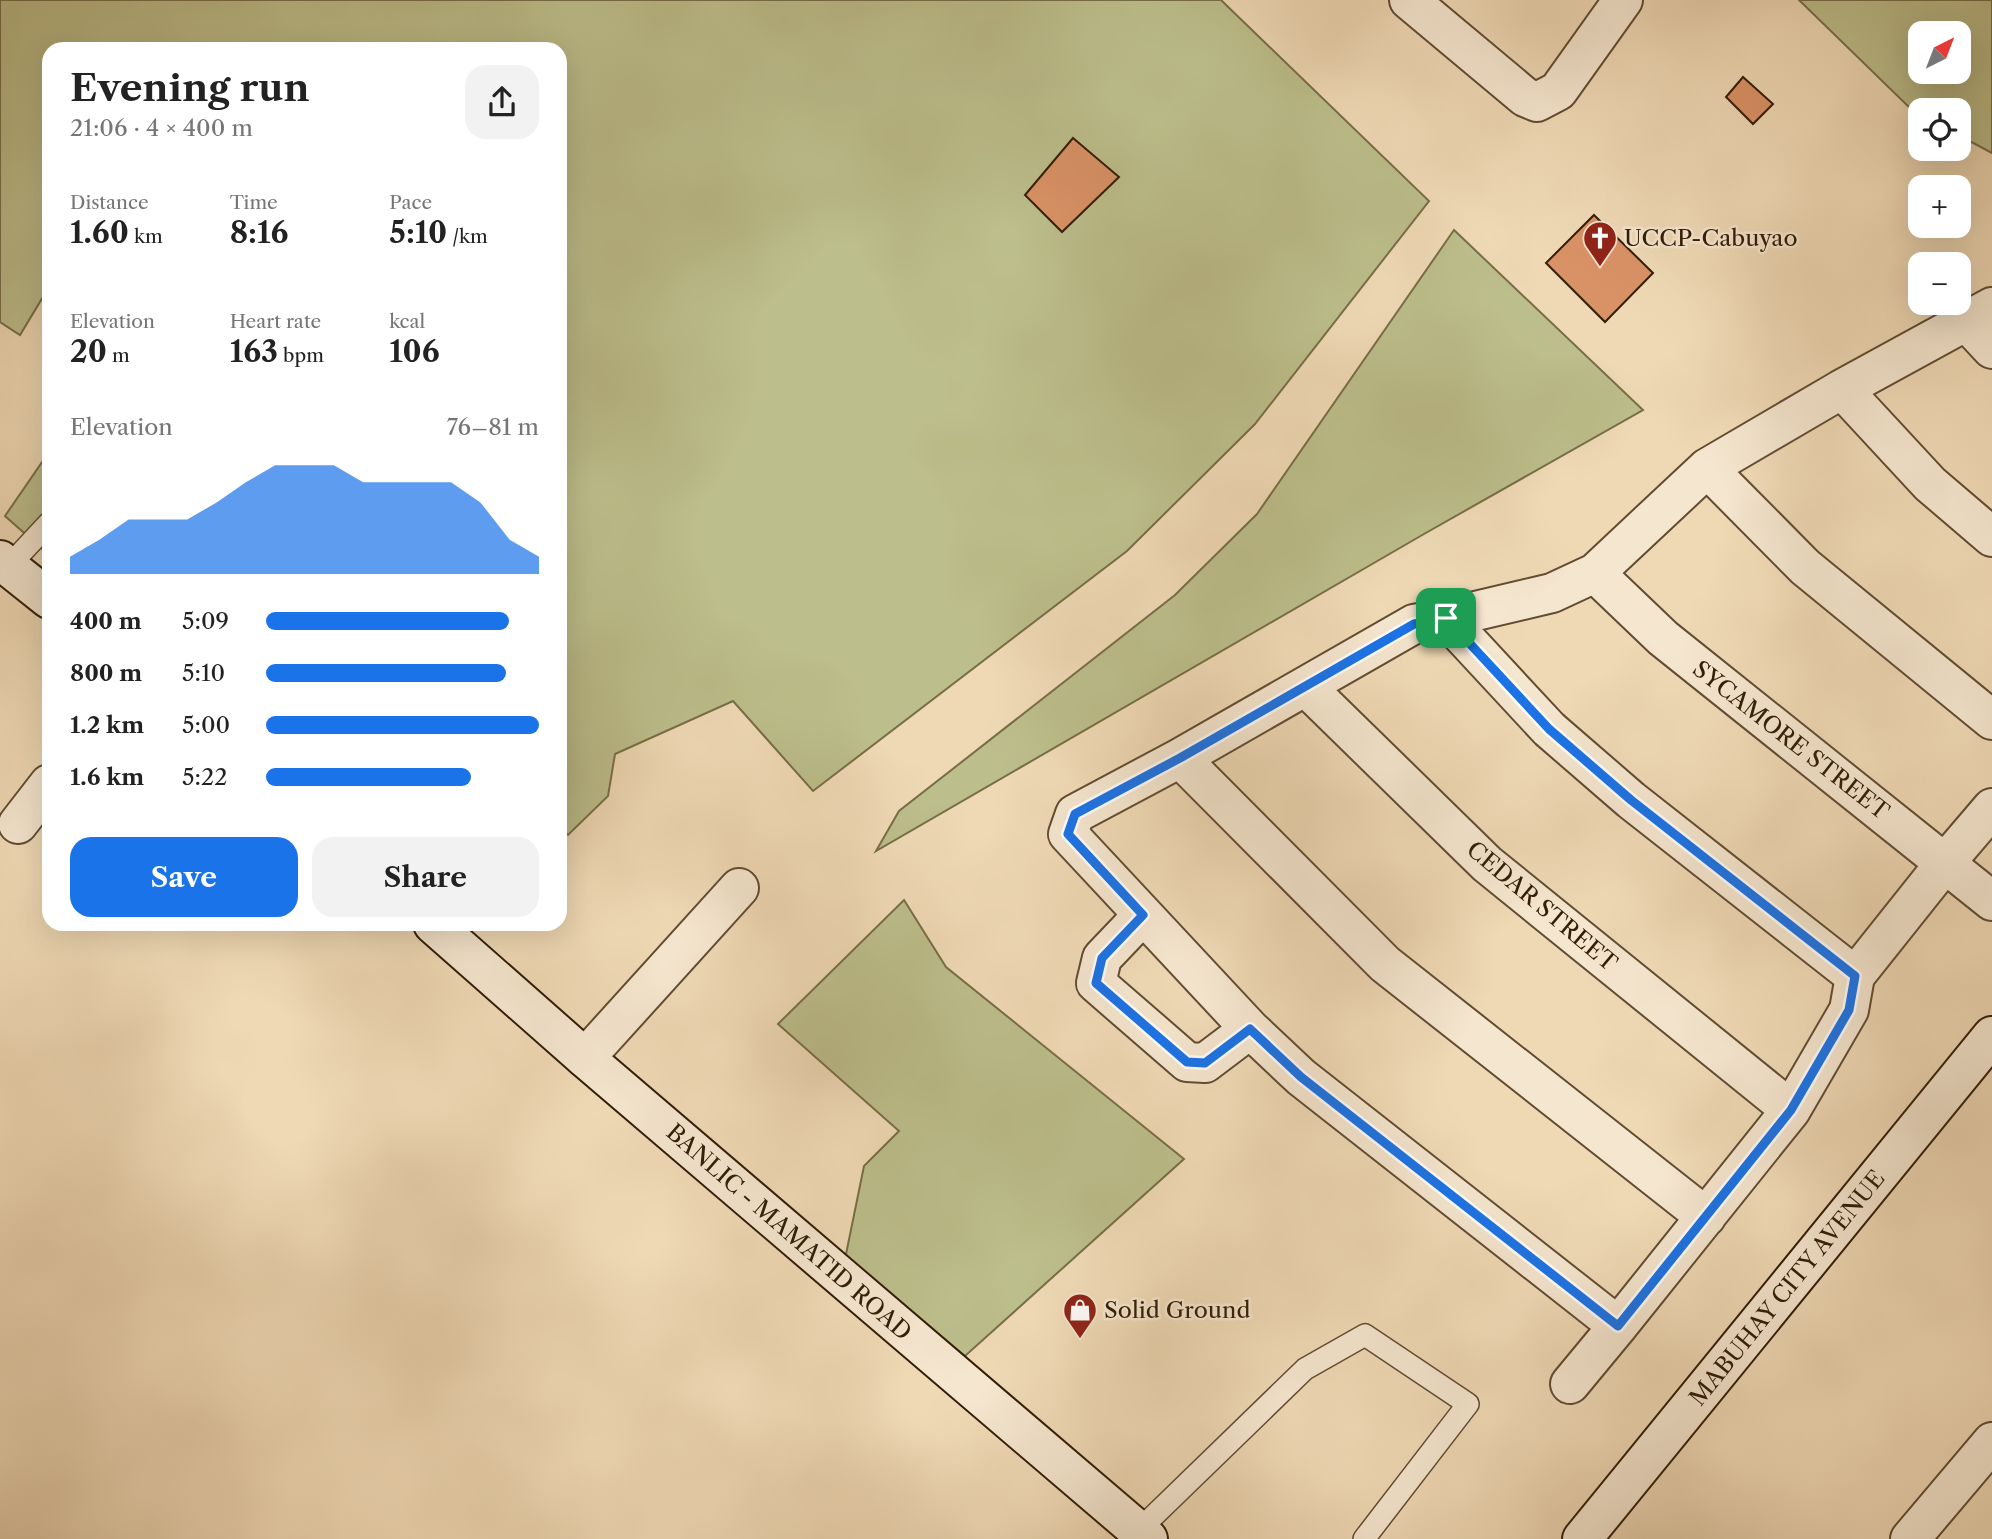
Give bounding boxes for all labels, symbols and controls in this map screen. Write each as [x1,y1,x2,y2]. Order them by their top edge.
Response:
north arrow [1908,21,1970,84]
map controls [1908,21,1971,315]
text: Evening run [70,64,310,111]
button: share [465,65,539,139]
button: locate [1908,98,1971,161]
text: 21:06 · 4 × 400 m [70,114,253,142]
button: + [1908,175,1971,238]
text: Distance [70,191,149,214]
text: Time [230,191,278,214]
text: Pace [389,191,432,214]
text: 1.60 [70,214,129,251]
text: 8:16 [230,214,288,251]
text: 5:10 [389,214,447,251]
church icon: UCCP-Cabuyao [1581,219,1619,268]
place label: UCCP-Cabuyao [1624,224,1798,252]
text: km [129,225,163,248]
text: /km [447,225,488,248]
button: − [1908,252,1971,315]
text: Elevation [70,310,155,333]
text: Heart rate [230,310,321,333]
text: kcal [389,310,425,333]
text: 20 [70,333,107,370]
text: 163 [230,333,278,370]
text: 106 [389,333,440,370]
text: m [107,344,130,367]
text: bpm [278,344,324,367]
text: Elevation [70,413,173,441]
text: 76–81 m [447,413,539,441]
pin [1416,588,1476,648]
icon: arrive [1427,599,1465,637]
text: 400 m [70,607,142,635]
text: 5:09 [182,607,229,635]
street label: SYCAMORE STREET [1687,655,1895,826]
text: 800 m [70,659,142,687]
text: 5:10 [182,659,225,687]
text: 1.2 km [70,711,144,739]
text: 5:00 [182,711,230,739]
text: 1.6 km [70,763,144,791]
text: 5:22 [182,763,227,791]
street label: CEDAR STREET [1461,835,1623,977]
button: Save [70,837,298,917]
button: Share [312,837,539,917]
street label: BANLIC - MAMATID ROAD [661,1118,917,1346]
street label: MABUHAY CITY AVENUE [1683,1165,1891,1411]
shop icon: Solid Ground [1061,1291,1099,1340]
place label: Solid Ground [1104,1296,1250,1324]

